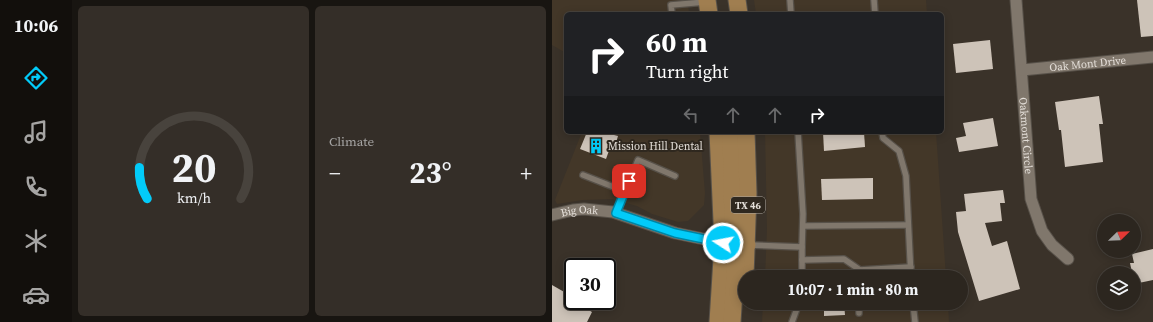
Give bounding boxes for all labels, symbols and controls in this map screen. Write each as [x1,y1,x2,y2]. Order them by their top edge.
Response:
text: 10:06 [14,13,58,38]
text: 60 m [646,23,708,61]
icon: right [580,28,632,80]
street label: Oak Mont Drive [1049,52,1127,75]
text: Turn right [646,59,728,84]
icon: directions [22,64,50,92]
street label: Oakmont Circle [1016,97,1037,175]
icon: left [680,104,702,126]
icon: ahead [722,104,744,126]
icon: ahead [764,104,786,126]
icon: right [806,104,828,126]
icon: music [22,118,50,146]
text: Climate [329,133,374,150]
building icon: Mission Hill Dental [587,137,605,155]
text: 20 [171,139,216,196]
place label: Mission Hill Dental [608,139,703,154]
text: 23° [409,152,452,193]
text: − [329,158,341,188]
text: + [520,158,532,188]
pin [612,164,646,198]
icon: arrive [618,170,640,192]
icon: phone [22,173,50,201]
text: km/h [177,188,211,208]
road number: TX 46 [731,197,765,213]
street label: Big Oak [559,201,600,220]
north arrow [1097,214,1141,258]
map controls [1097,214,1141,310]
position arrow [702,222,744,264]
icon: climate [22,227,50,255]
speed limit sign: 30 [564,258,616,310]
button: layers [1097,266,1141,310]
text: 10:07 · 1 min · 80 m [788,279,918,300]
icon: car [22,281,50,309]

